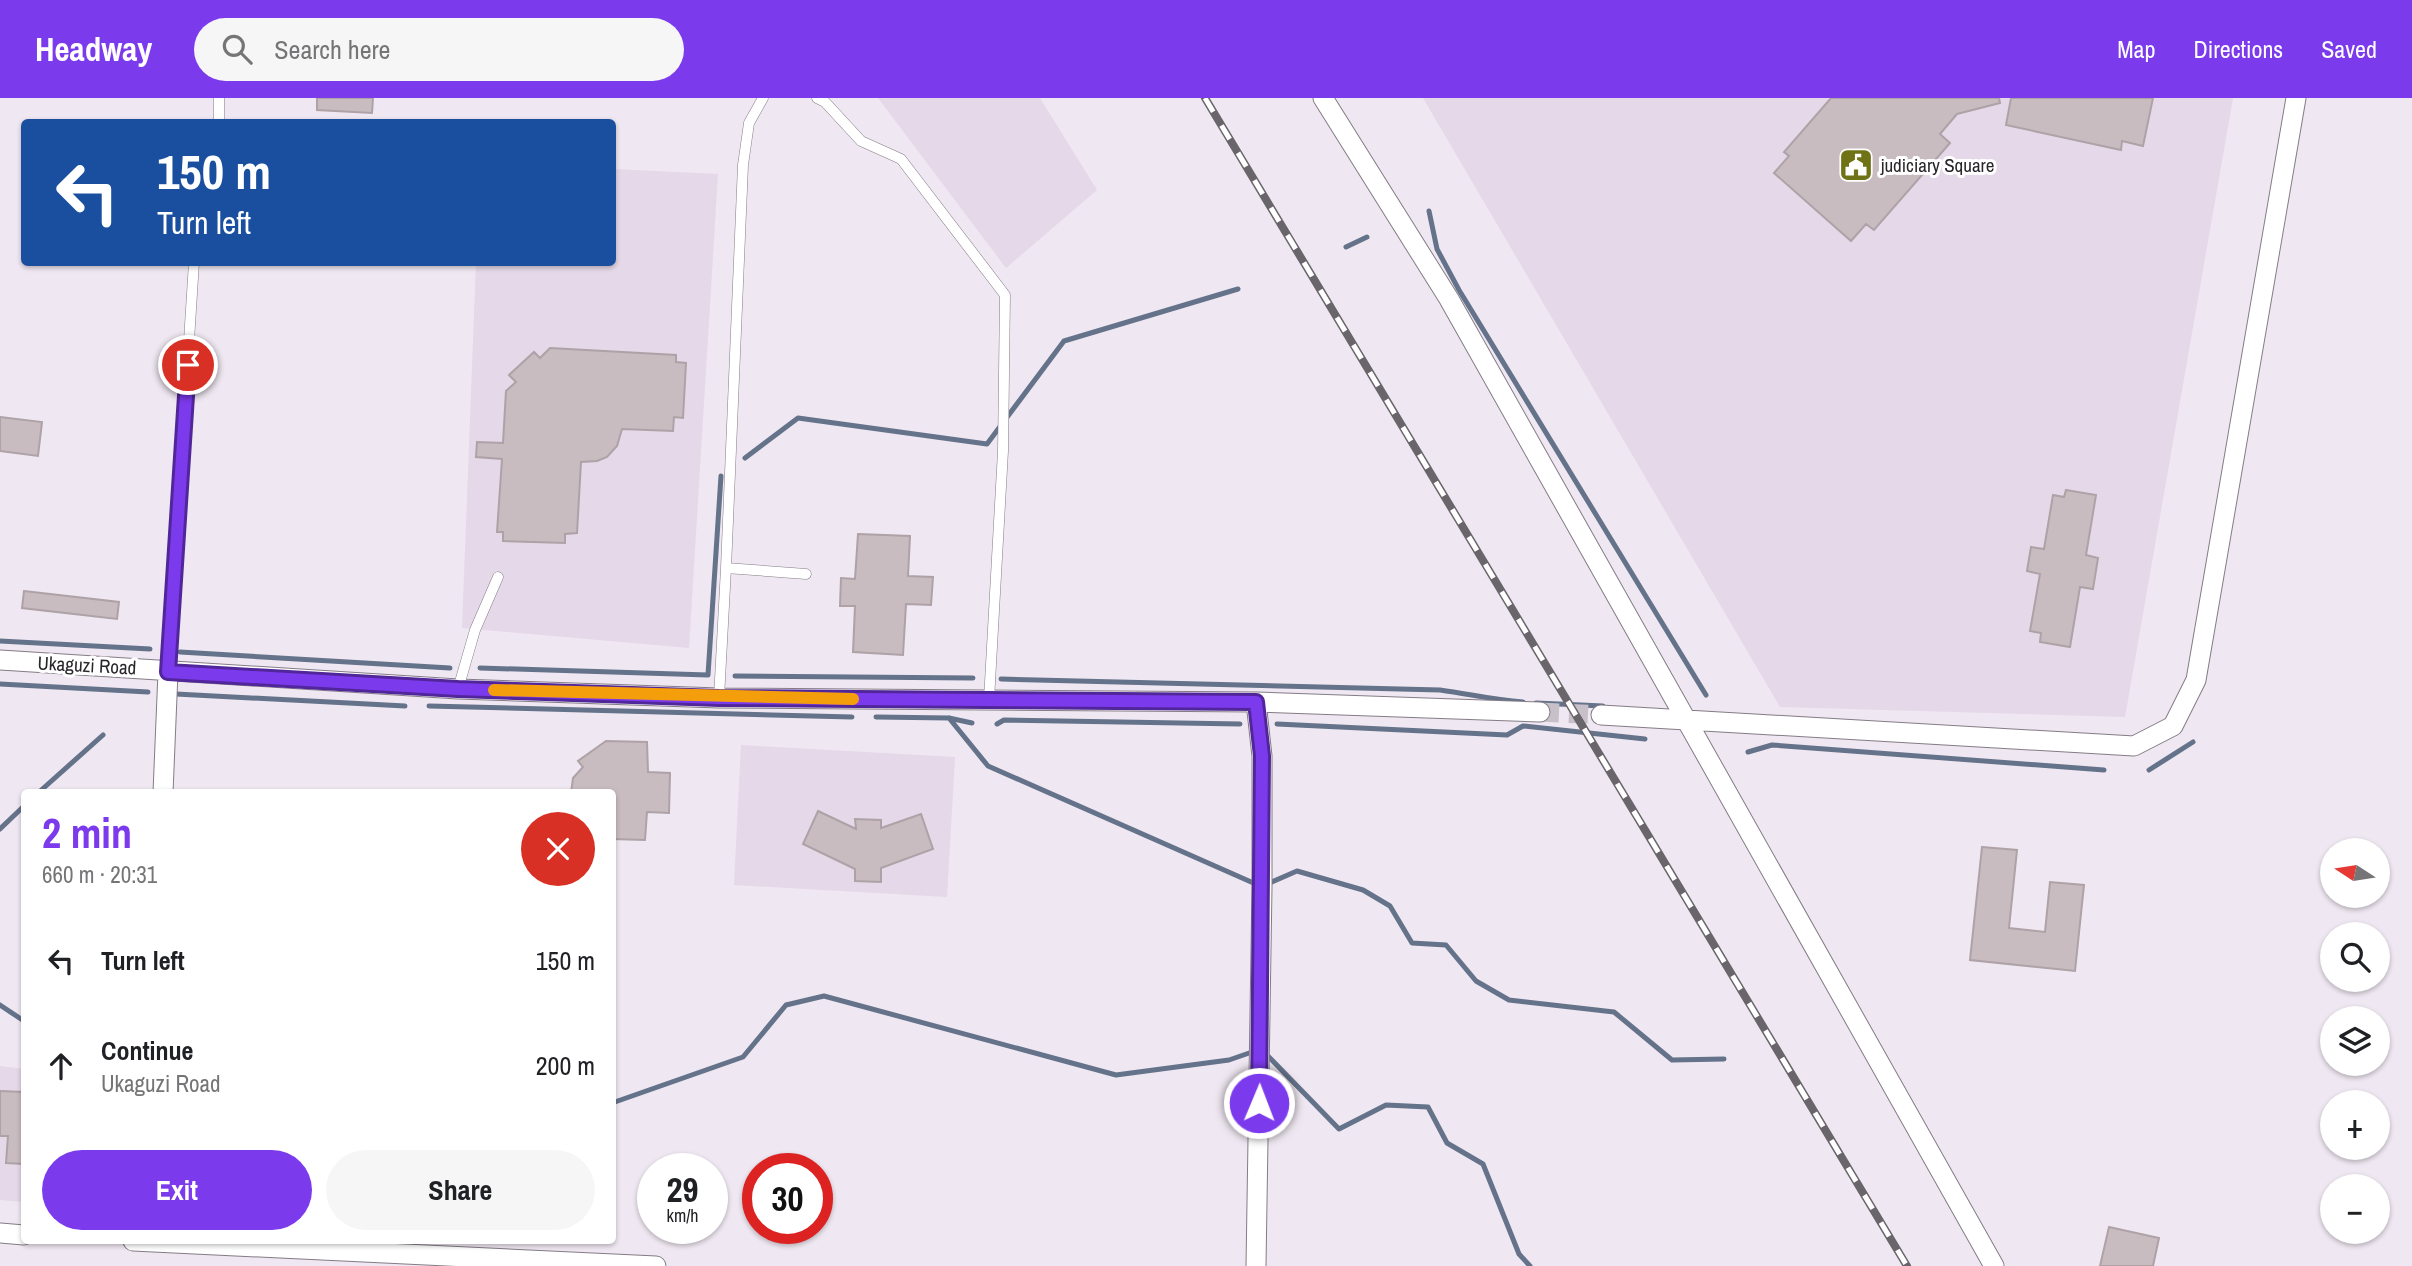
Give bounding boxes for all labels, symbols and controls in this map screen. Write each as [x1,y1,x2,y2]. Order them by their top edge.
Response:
search box [194,18,684,81]
text: Headway [35,27,152,71]
icon: search [218,30,256,68]
text: Search here [274,32,390,67]
text: Map [2117,33,2155,65]
text: Directions [2193,33,2283,65]
text: Saved [2321,33,2377,65]
text: 150 m [157,138,271,204]
public building icon: judiciary Square [1837,146,1875,184]
icon: left [42,147,133,238]
place label: judiciary Square [1880,152,1994,178]
text: Turn left [157,201,251,244]
pin [158,335,218,395]
icon: arrive [169,346,207,384]
street label: Ukaguzi Road [37,649,137,681]
text: 2 min [42,805,132,861]
button: close [521,812,595,886]
north arrow [2320,838,2390,908]
map controls [2320,838,2390,1244]
text: 660 m · 20:31 [42,859,157,890]
button: search [2320,922,2390,992]
icon: left [42,942,80,980]
text: Turn left [101,943,185,978]
text: 150 m [536,943,595,978]
button: layers [2320,1006,2390,1076]
text: Continue [101,1033,193,1068]
icon: ahead [42,1047,80,1085]
text: 200 m [536,1048,595,1083]
position arrow [1222,1066,1296,1140]
text: Ukaguzi Road [101,1068,221,1099]
button: + [2320,1090,2390,1160]
button: Exit [42,1150,312,1230]
button: Share [326,1150,595,1230]
speed limit sign: 30 [742,1153,833,1244]
text: 29 [667,1166,698,1213]
button: − [2320,1174,2390,1244]
text: km/h [667,1203,699,1228]

